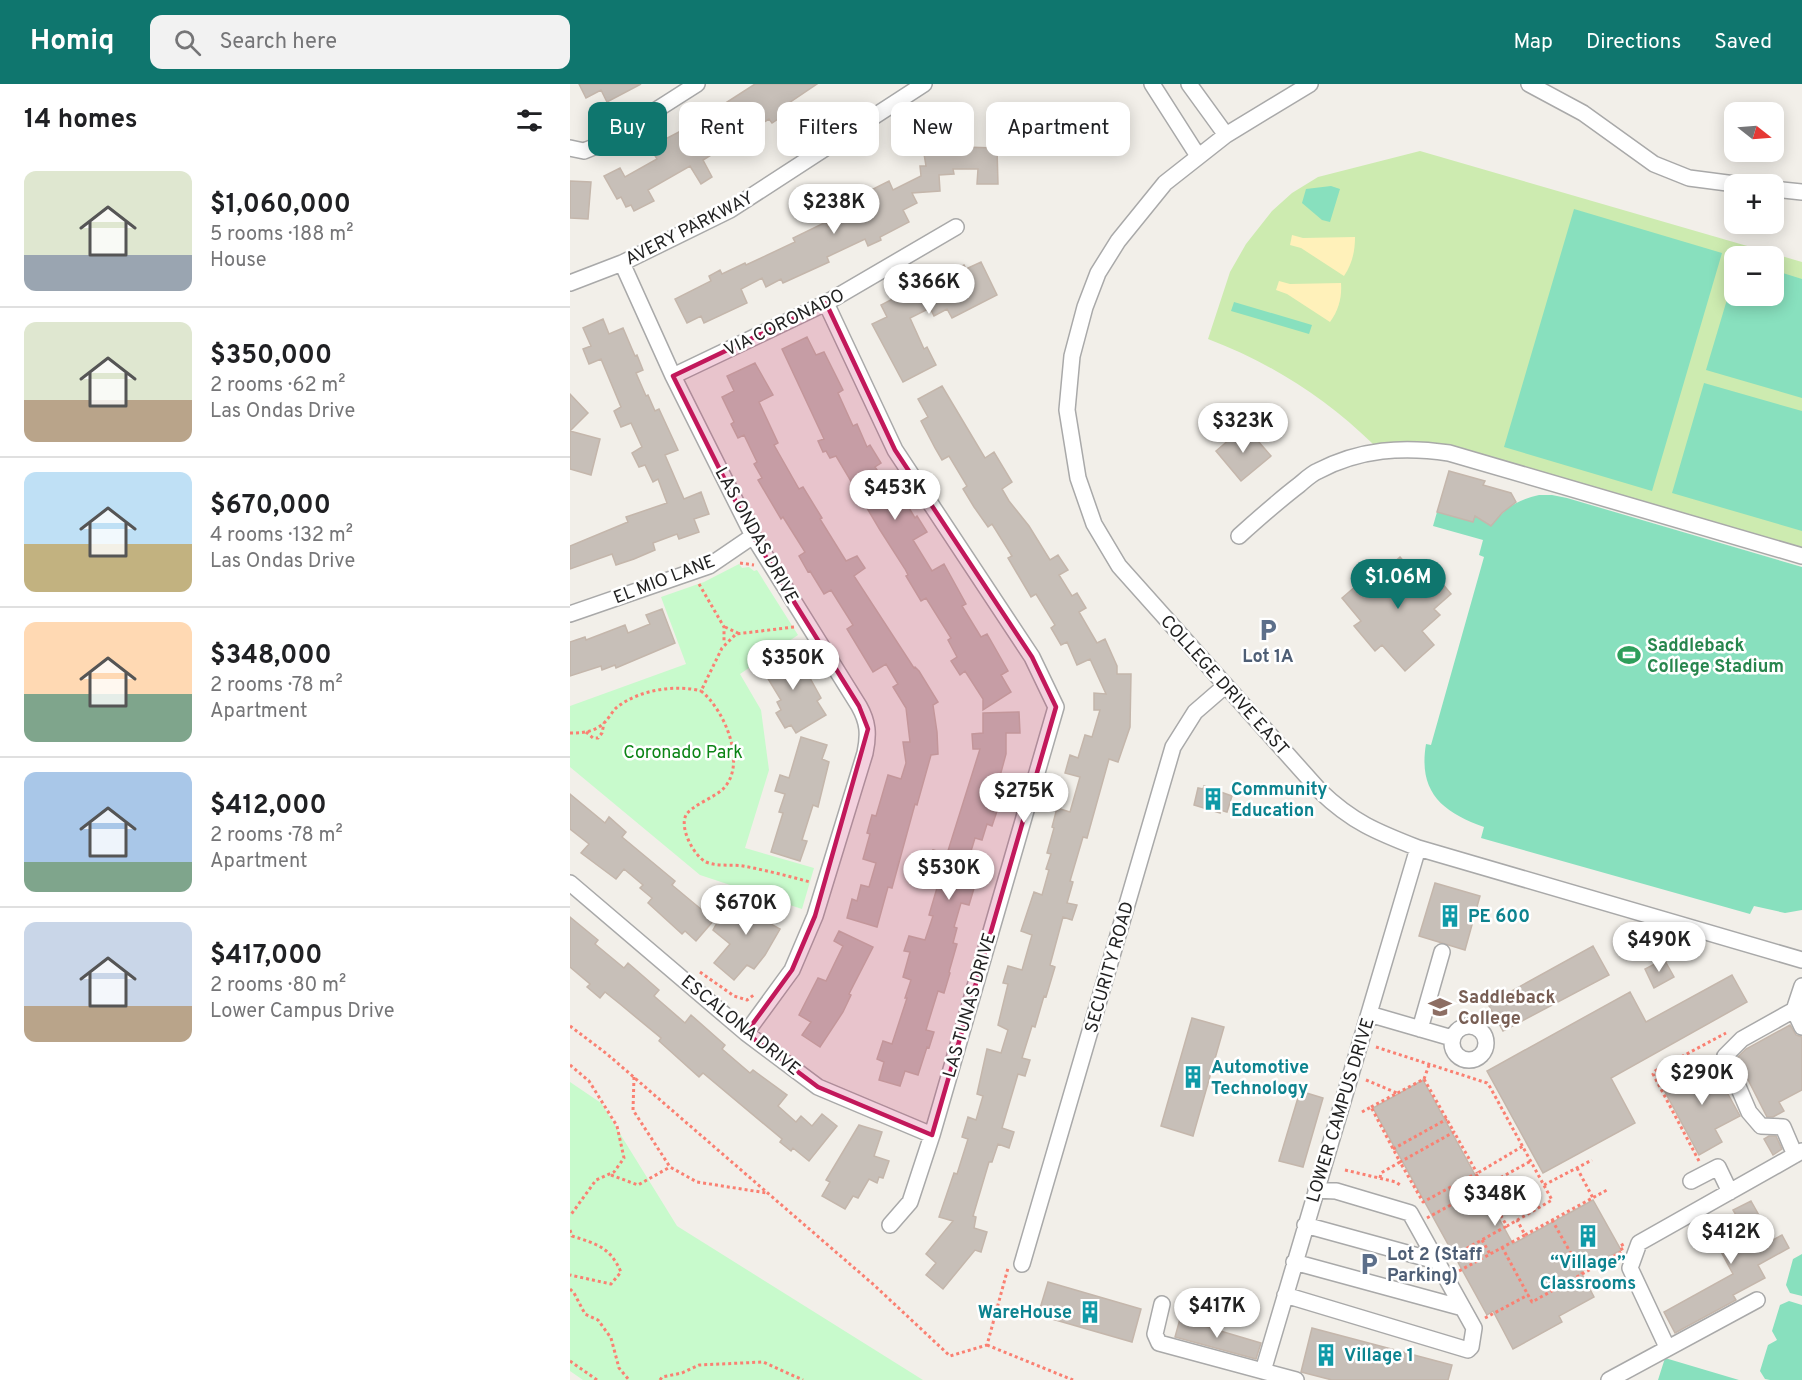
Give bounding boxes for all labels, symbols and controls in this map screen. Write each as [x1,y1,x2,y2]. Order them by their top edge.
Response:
search box [150,15,570,69]
text: Homiq [30,24,114,60]
icon: search [171,26,204,59]
text: Search here [219,29,337,56]
text: Map [1513,29,1553,56]
text: Directions [1586,29,1681,56]
text: Saved [1714,29,1772,56]
chip: Buy [588,102,667,156]
chip: Rent [679,102,765,156]
chip: Filters [777,102,879,156]
chip: New [891,102,974,156]
chip: Apartment [986,102,1130,156]
north arrow [1724,102,1784,162]
map controls [1724,102,1784,306]
text: 14 homes [24,104,138,137]
icon: filters [513,104,546,137]
button: + [1724,174,1784,234]
pin: $238K [792,184,876,235]
street label: AVERY PARKWAY [622,187,758,272]
text: $1,060,000 [210,189,351,222]
text: $238K [803,190,865,216]
icon: home [72,195,144,267]
text: 5 rooms · 188 m² [210,222,353,248]
button: − [1724,246,1784,306]
text: House [210,248,266,274]
pin: $366K [887,264,971,315]
text: $366K [898,270,960,296]
street label: VIA CORONADO [721,284,849,362]
text: $350,000 [210,340,332,373]
icon: home [72,346,144,418]
text: 2 rooms · 62 m² [210,373,346,399]
text: Las Ondas Drive [210,399,355,425]
pin: $323K [1201,403,1285,454]
text: $323K [1212,409,1274,435]
street label: LAS ONDAS DRIVE [709,463,803,608]
pin: $453K [853,470,937,521]
text: $453K [863,476,927,502]
text: $670,000 [210,490,331,523]
icon: home [72,496,144,568]
text: 4 rooms · 132 m² [210,523,353,549]
text: Las Ondas Drive [210,549,355,575]
street label: EL MIO LANE [610,550,719,610]
pin: $1.06M [1349,559,1447,610]
text: $1.06M [1365,565,1431,591]
street label: COLLEGE DRIVE EAST [1155,611,1293,761]
parking icon: Lot 1A [1255,617,1281,643]
place label: Saddleback College Stadium [1647,635,1784,679]
text: $348,000 [210,640,332,673]
pin: $350K [751,640,835,691]
sports icon: Saddleback College Stadium [1616,642,1642,668]
icon: home [72,646,144,718]
text: $350K [761,646,825,672]
place label: Lot 1A [1242,646,1294,669]
text: 2 rooms · 78 m² [210,673,343,699]
text: Apartment [210,699,308,725]
park label: Coronado Park [623,742,743,765]
pin: $275K [982,773,1066,824]
text: $275K [993,779,1055,805]
place label: Community Education [1231,779,1328,823]
building icon: Community Education [1200,786,1226,812]
text: $412,000 [210,790,327,823]
icon: home [72,796,144,868]
text: 2 rooms · 78 m² [210,823,343,849]
text: Apartment [210,849,308,875]
pin: $530K [907,850,991,901]
text: $530K [917,856,981,882]
pin: $670K [704,885,788,936]
text: $670K [715,891,777,917]
street label: SECURITY ROAD [1081,899,1140,1036]
building icon: PE 600 [1437,903,1463,929]
place label: PE 600 [1468,906,1530,929]
pin: $490K [1617,922,1701,973]
text: $490K [1627,928,1691,954]
street label: LAS TUNAS DRIVE [939,930,1002,1081]
text: $417,000 [210,940,322,973]
icon: home [72,946,144,1018]
street label: ESCALONA DRIVE [676,971,804,1081]
text: 2 rooms · 80 m² [210,973,346,999]
place label: Saddleback College [1458,987,1556,1031]
school or university icon: Saddleback College [1427,994,1453,1020]
text: Lower Campus Drive [210,999,395,1025]
street label: LOWER CAMPUS DRIVE [1302,1015,1380,1206]
pin: $290K [1660,1055,1744,1106]
place label: Automotive Technology [1211,1057,1309,1101]
text: $290K [1670,1061,1734,1087]
building icon: Automotive Technology [1180,1064,1206,1090]
pin: $348K [1453,1176,1537,1227]
text: $348K [1463,1182,1527,1208]
pin: $412K [1689,1214,1773,1265]
text: $412K [1701,1220,1761,1246]
building icon: “Village” Classrooms [1575,1223,1601,1249]
place label: Lot 2 (Staff Parking) [1387,1244,1482,1288]
parking icon: Lot 2 (Staff Parking) [1356,1251,1382,1277]
place label: “Village” Classrooms [1540,1252,1636,1296]
pin: $417K [1175,1288,1259,1339]
text: $417K [1188,1294,1246,1320]
building icon: WareHouse [1077,1299,1103,1325]
place label: WareHouse [978,1302,1072,1325]
building icon: Village 1 [1313,1342,1339,1368]
place label: Village 1 [1344,1345,1414,1368]

